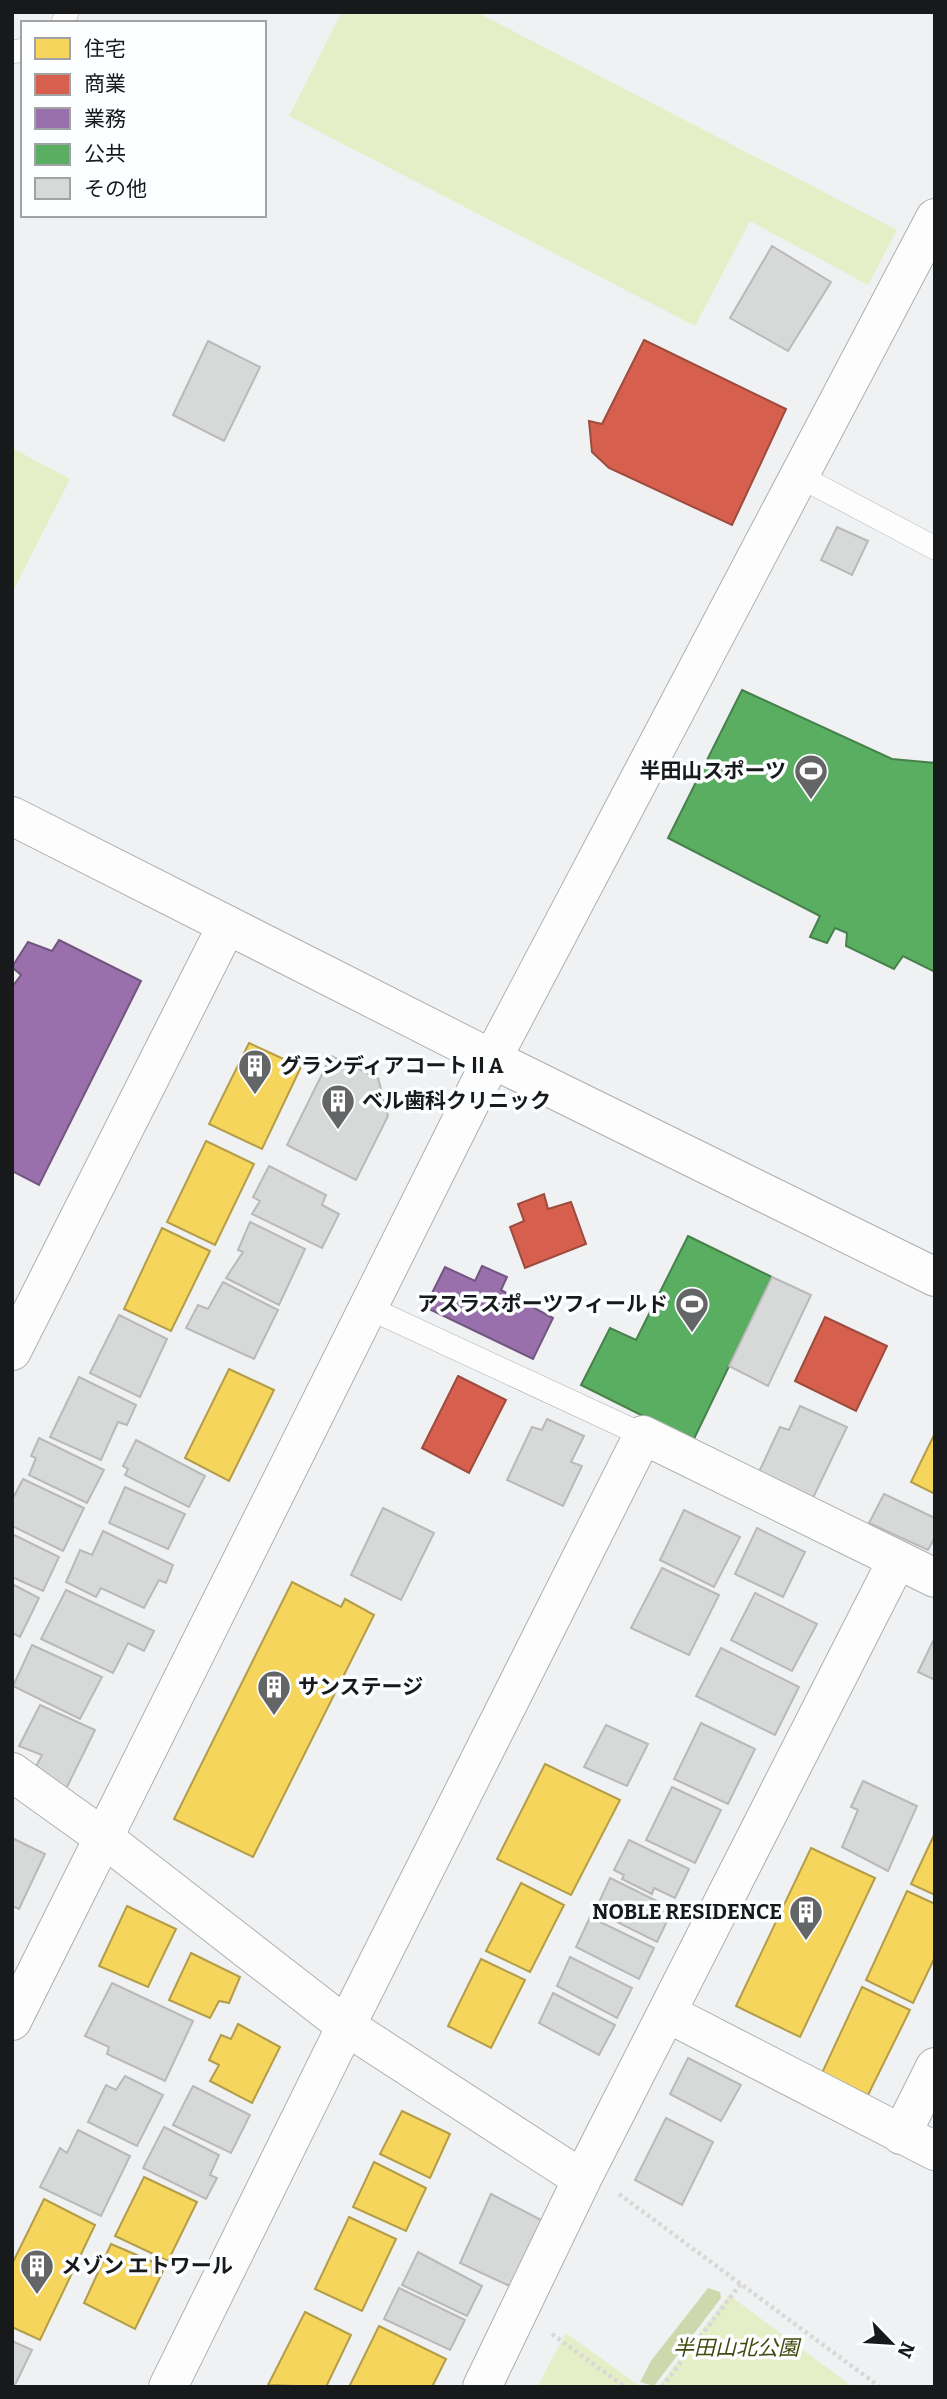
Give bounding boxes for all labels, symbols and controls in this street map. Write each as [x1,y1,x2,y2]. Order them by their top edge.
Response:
legend [21,21,266,217]
text: 住宅 [84,36,126,62]
text: 商業 [84,71,126,97]
text: 業務 [84,106,126,132]
text: 公共 [84,141,126,167]
text: その他 [84,176,147,202]
sports icon: 半田山スポーツ [792,752,830,801]
place label: 半田山スポーツ [639,758,786,784]
building icon: グランディアコートⅡA [236,1047,274,1096]
place label: グランディアコートⅡA [280,1053,504,1079]
building icon: ベル歯科クリニック [319,1082,357,1131]
place label: ベル歯科クリニック [362,1088,551,1114]
sports icon: アスラスポーツフィールド [673,1285,711,1334]
place label: アスラスポーツフィールド [417,1291,668,1317]
building icon: サンステージ [255,1668,293,1717]
place label: サンステージ [298,1674,423,1700]
building icon: NOBLE RESIDENCE [787,1893,825,1942]
place label: NOBLE RESIDENCE [592,1899,782,1925]
building icon: メゾン エトワール [18,2247,56,2296]
place label: メゾン エトワール [61,2253,233,2279]
north arrow [856,2308,926,2378]
park label: 半田山北公園 [673,2335,802,2361]
text: N [892,2338,919,2362]

